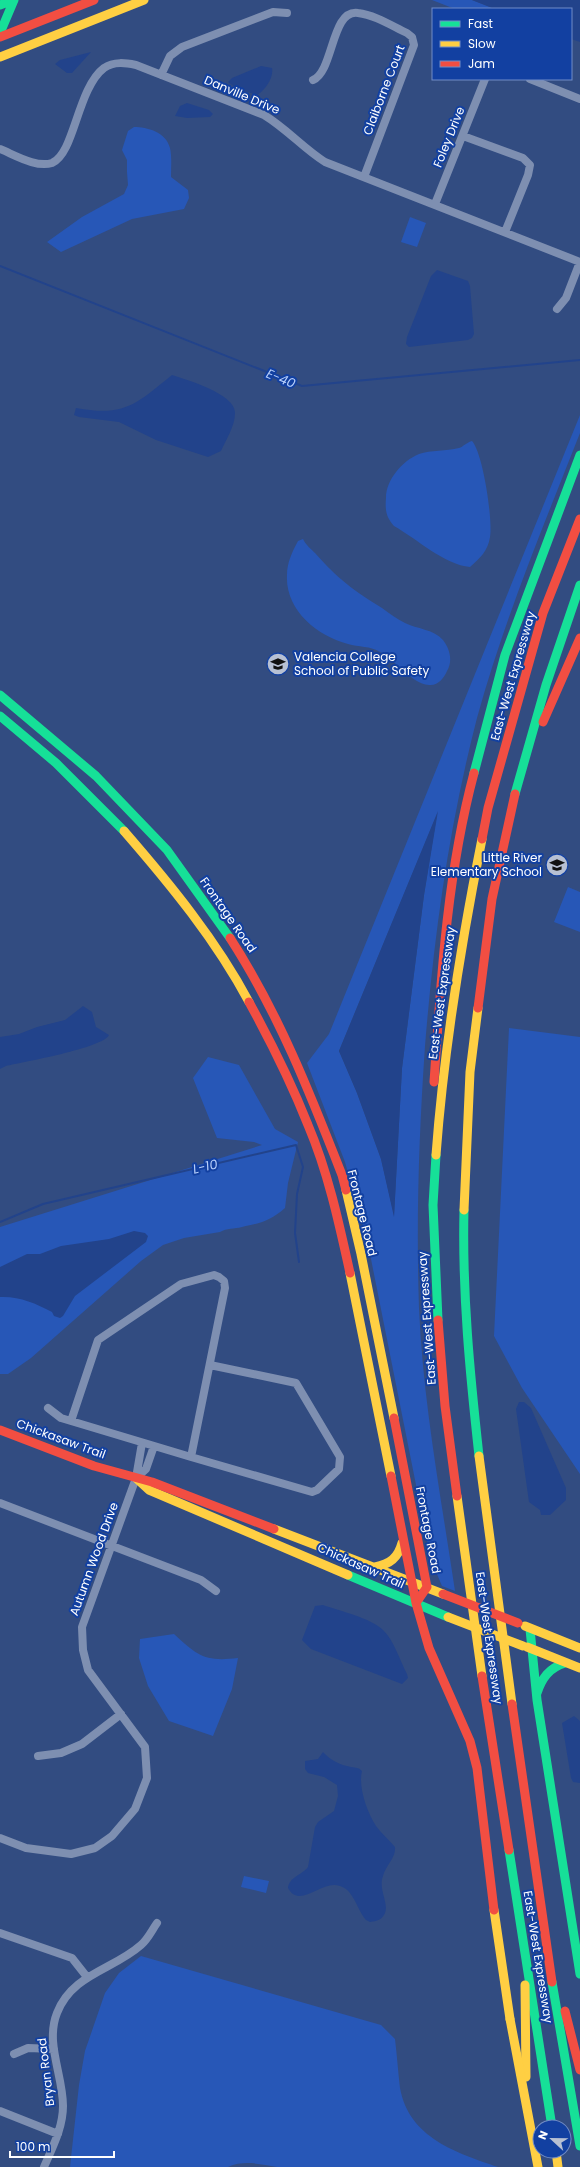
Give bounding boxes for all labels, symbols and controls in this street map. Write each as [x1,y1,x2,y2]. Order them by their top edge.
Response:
legend [432,8,572,80]
text: Fast [468,15,493,32]
text: Slow [468,35,496,52]
street label: Claiborne Court [359,42,409,137]
text: Jam [468,55,495,72]
street label: Danville Drive [202,71,283,118]
street label: Foley Drive [429,104,468,170]
water label: E-40 [263,364,298,393]
street label: East-West Expressway [486,609,539,742]
place label: Valencia College School of Public Safety [294,648,429,679]
school or university icon: Valencia College School of Public Safety [265,651,291,677]
place label: Little River Elementary School [431,849,543,880]
school or university icon: Little River Elementary School [544,852,570,878]
street label: Frontage Road [196,874,261,956]
street label: East-West Expressway [424,925,459,1060]
water label: L-10 [191,1154,219,1179]
street label: Frontage Road [344,1168,381,1258]
street label: East-West Expressway [413,1251,440,1385]
street label: Chickasaw Trail [14,1414,108,1463]
street label: Frontage Road [412,1485,445,1575]
street label: Autumn Wood Drive [65,1500,122,1618]
street label: Chickasaw Trail [315,1539,408,1592]
street label: East-West Expressway [472,1571,507,1706]
street label: East-West Expressway [520,1890,557,2025]
street label: Bryan Road [33,2037,58,2107]
north arrow [532,2119,572,2159]
text: N [534,2128,552,2142]
scale bar [10,2133,114,2159]
text: 100 m [16,2138,50,2155]

